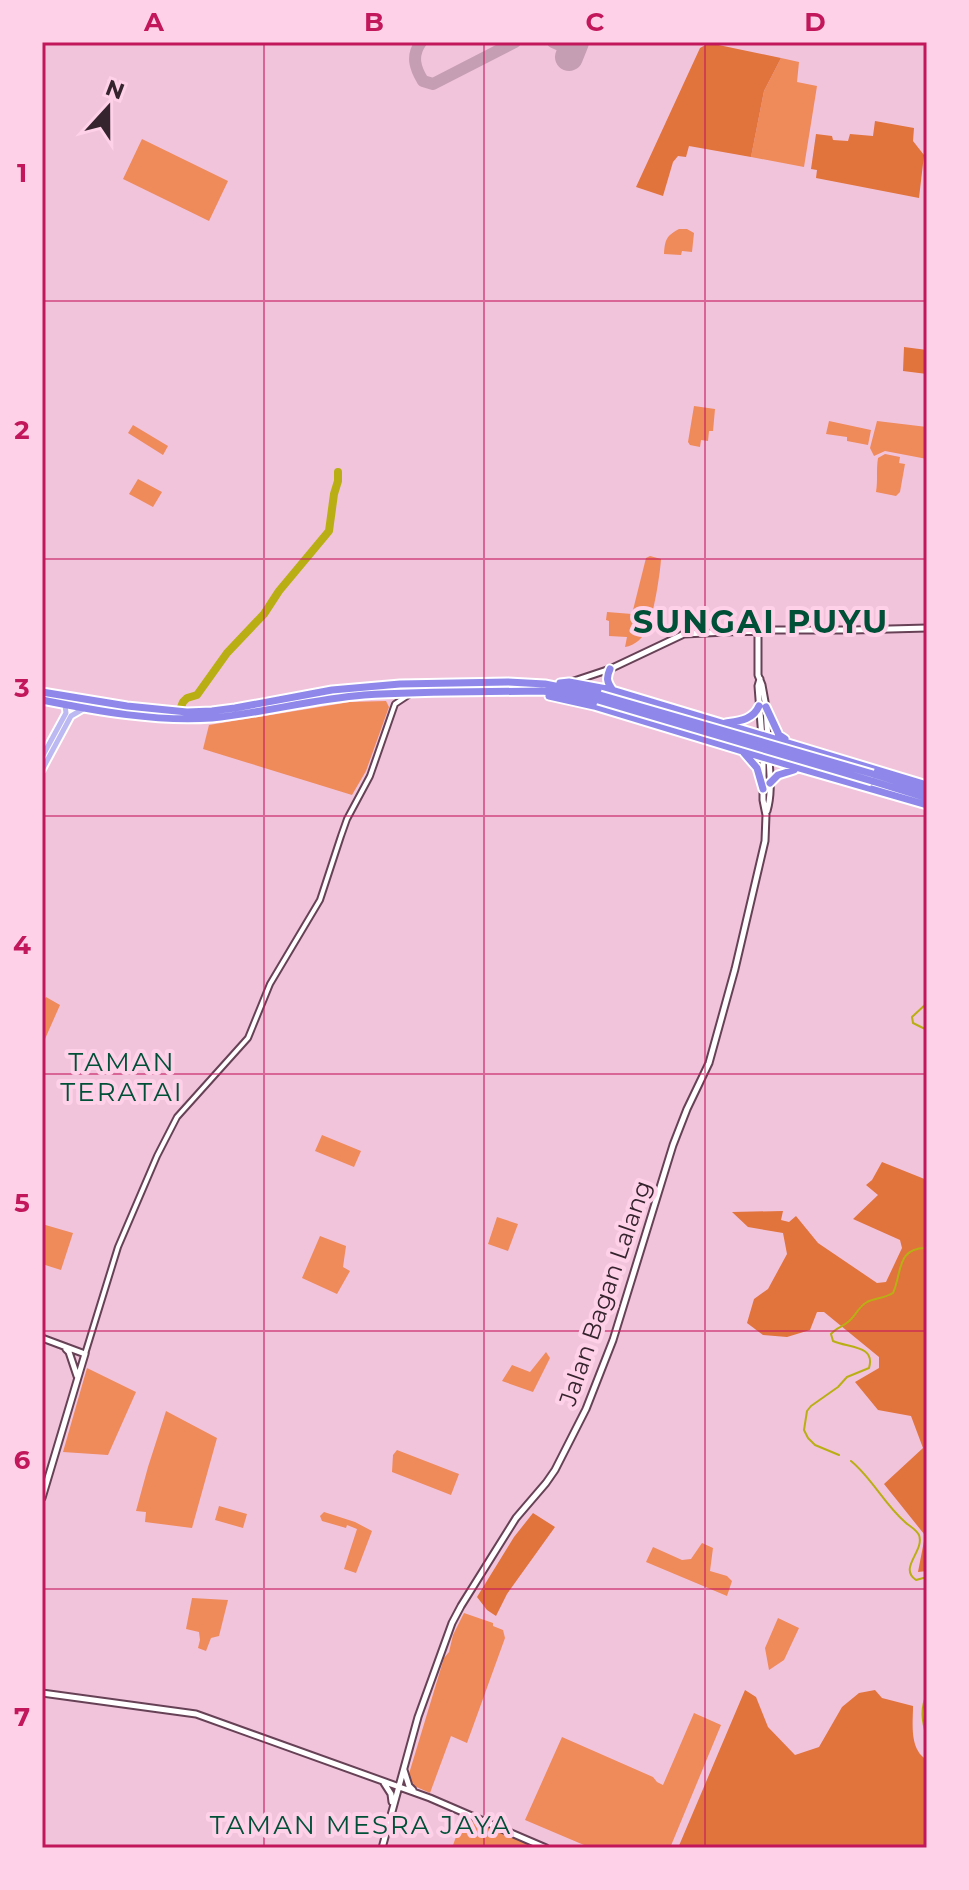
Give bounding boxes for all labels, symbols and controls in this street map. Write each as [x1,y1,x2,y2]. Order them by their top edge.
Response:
text: A [143,6,165,38]
text: B [364,6,384,38]
text: C [586,6,605,38]
text: D [804,6,826,38]
north arrow [68,68,148,148]
text: N [102,74,128,106]
text: 1 [17,157,27,189]
text: 2 [14,414,30,446]
district label: SUNGAI PUYU [633,602,889,641]
text: 3 [13,672,30,704]
text: 4 [13,929,31,961]
district label: TAMAN TERATAI [60,1046,184,1108]
street label: Jalan Bagan Lalang [553,1177,657,1410]
text: 5 [14,1187,30,1219]
text: 6 [14,1444,31,1476]
text: 7 [14,1701,30,1733]
district label: TAMAN MESRA JAYA [210,1809,512,1841]

